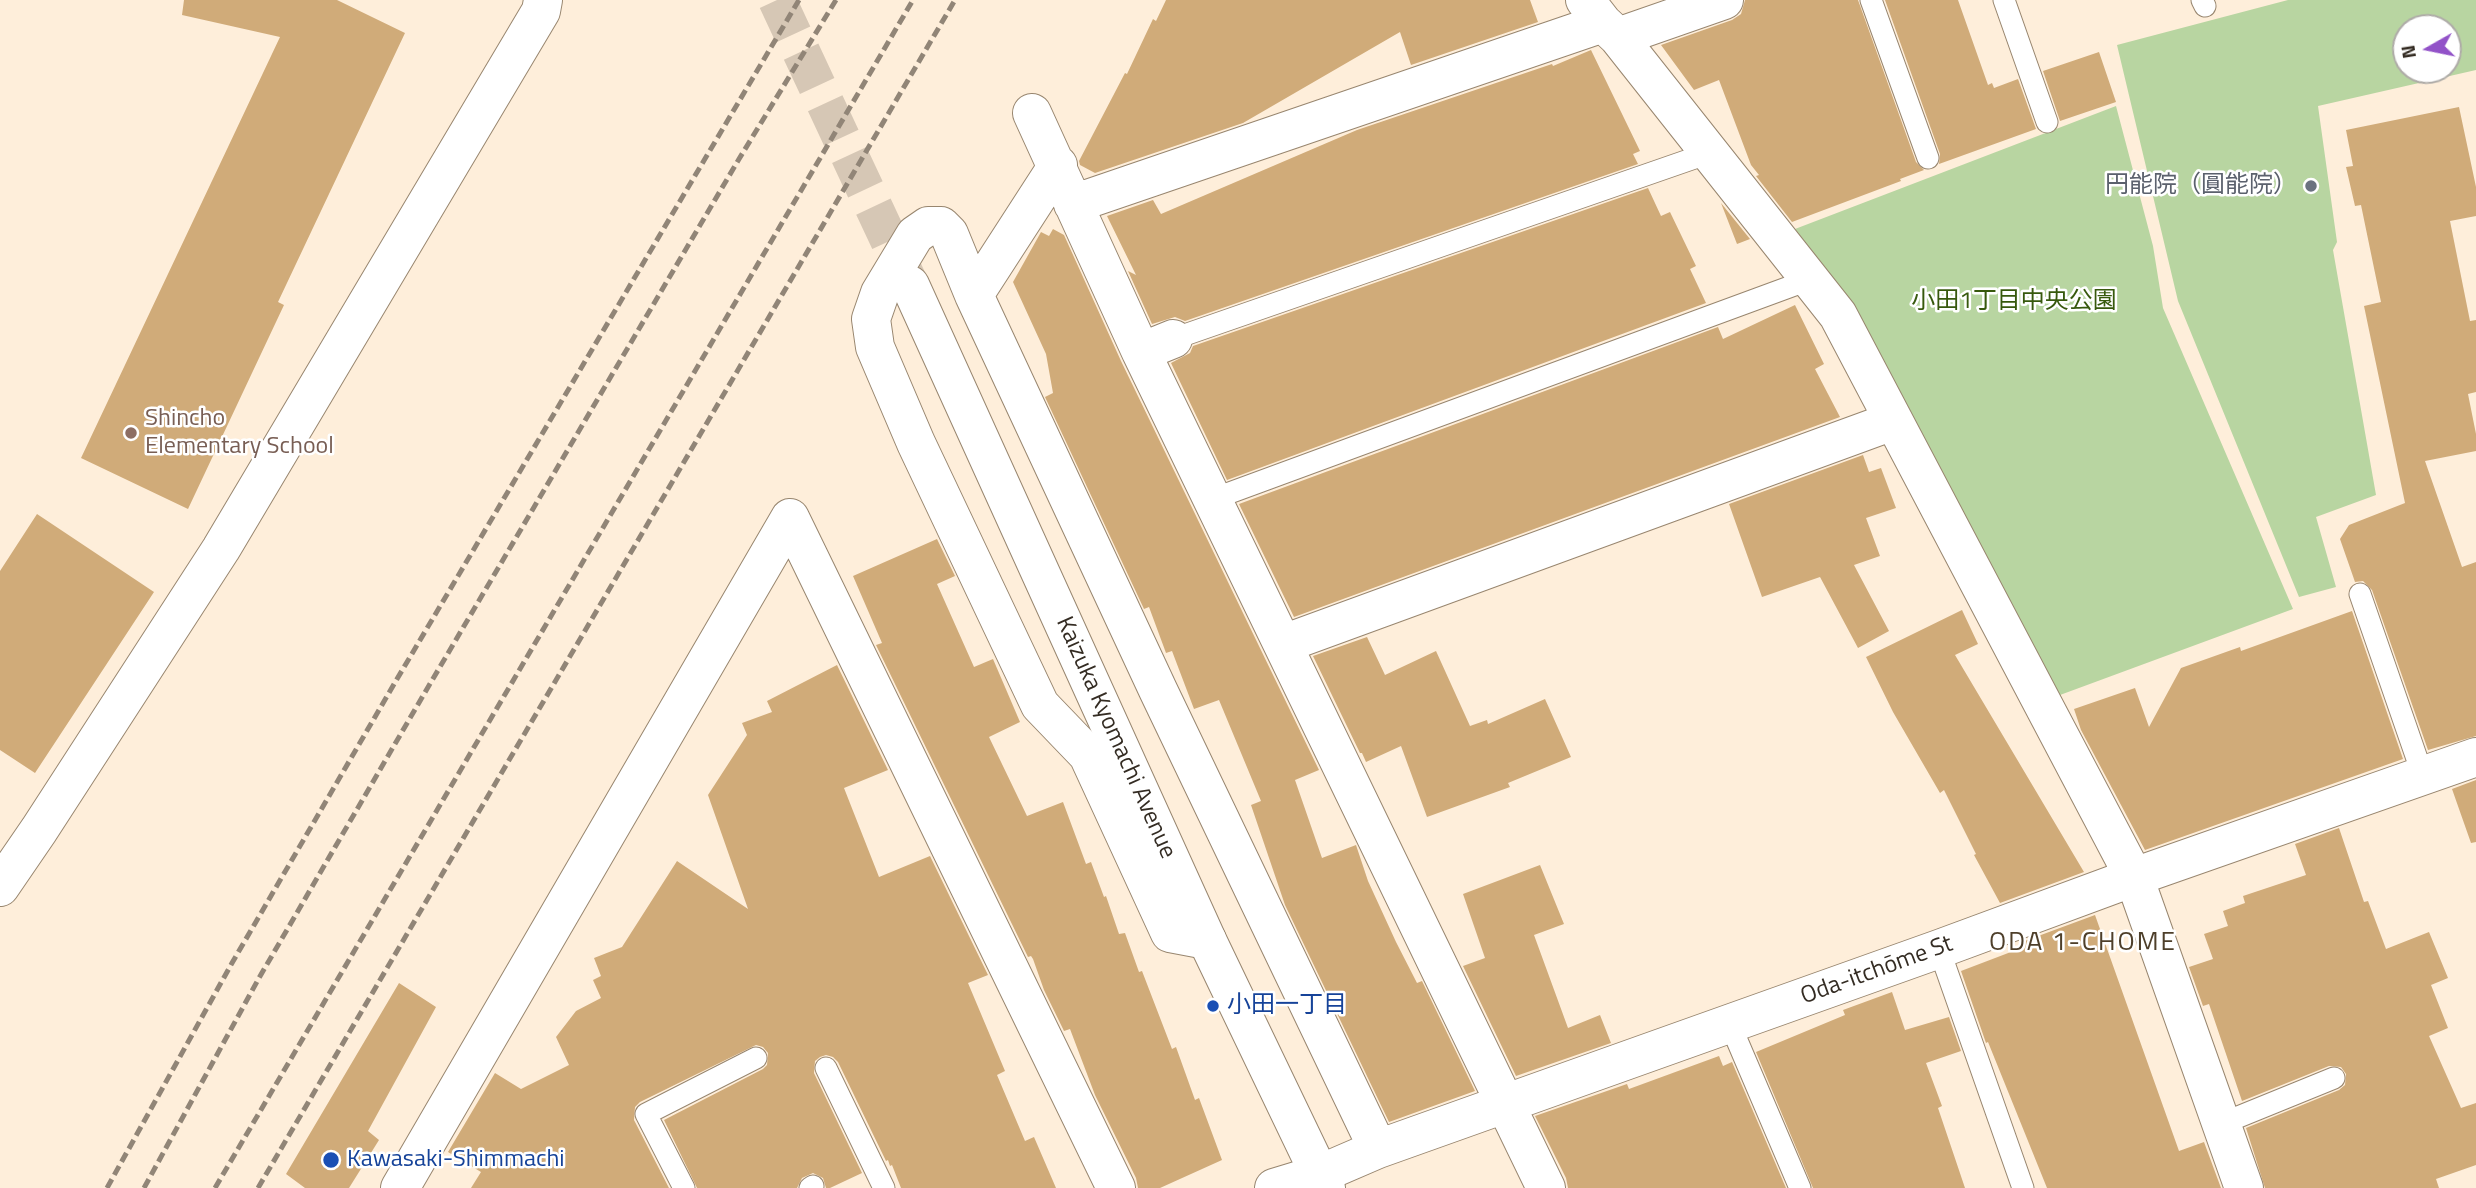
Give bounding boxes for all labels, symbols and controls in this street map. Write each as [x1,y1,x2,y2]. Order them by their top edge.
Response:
north arrow [2392,14,2462,84]
text: N [2392,43,2423,61]
place label: 円能院（圓能院） [2105,172,2297,200]
marker: 円能院（圓能院） [2303,178,2319,194]
park label: 小田1丁目中央公園 [1911,288,2117,316]
place label: Shincho Elementary School [145,405,334,461]
marker: Shincho Elementary School [123,425,139,441]
street label: Kaizuka Kyomachi Avenue [1049,613,1181,863]
district label: ODA 1-CHOME [1990,928,2176,960]
street label: Oda-itchōme St [1797,930,1957,1012]
place label: 小田一丁目 [1227,992,1347,1020]
marker: 小田一丁目 [1205,998,1221,1014]
place label: Kawasaki-Shimmachi [347,1146,565,1174]
marker: Kawasaki-Shimmachi [321,1150,341,1170]

